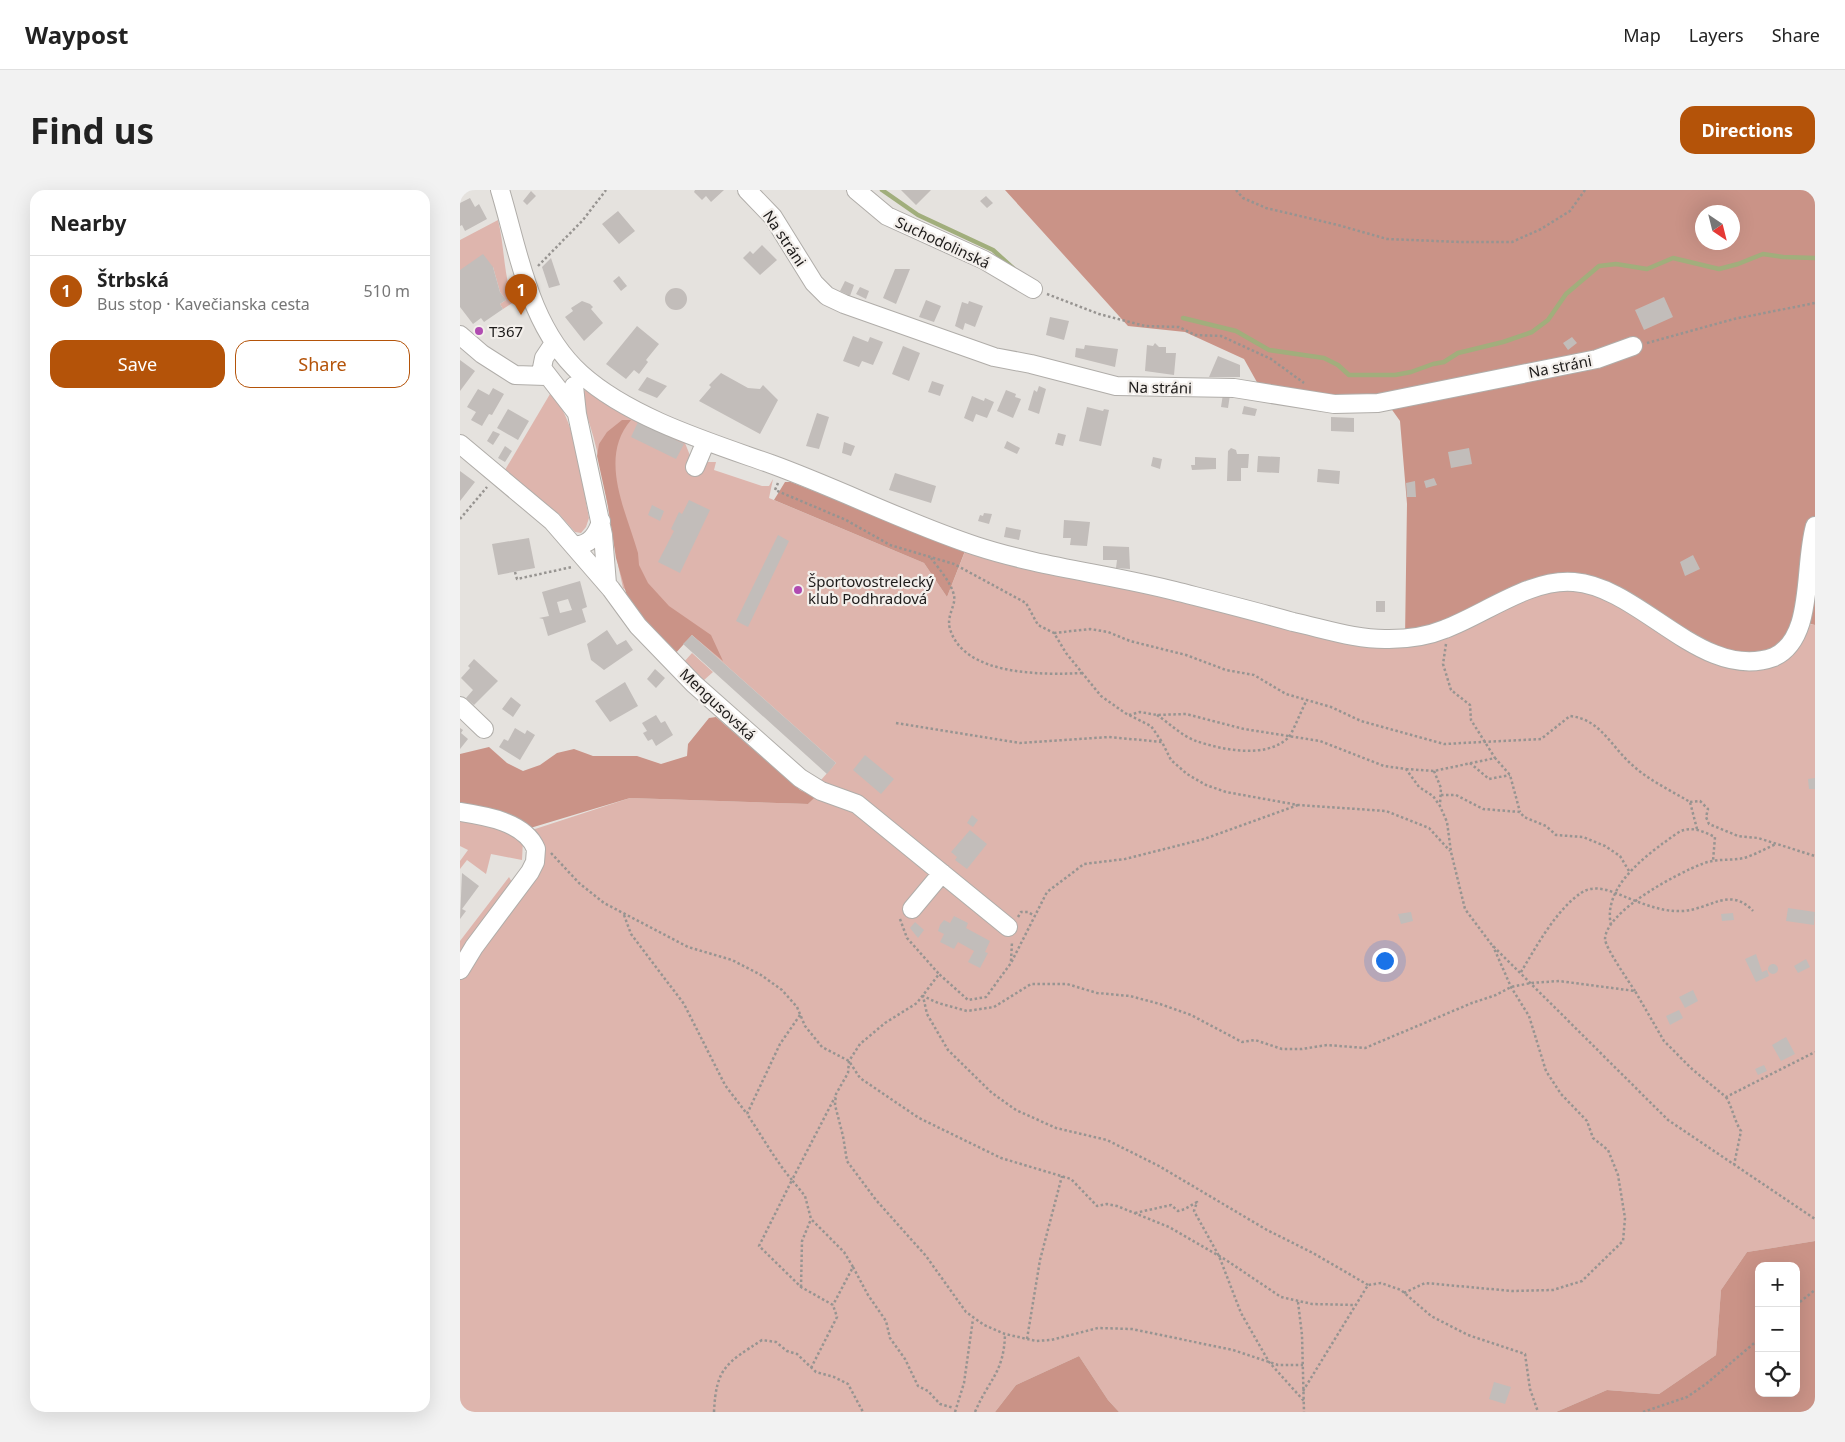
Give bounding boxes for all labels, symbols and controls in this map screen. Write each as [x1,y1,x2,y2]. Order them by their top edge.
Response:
text: Waypost [25,18,128,51]
text: Map [1623,23,1661,47]
text: Layers [1689,23,1744,47]
text: Share [1772,23,1820,47]
button: Directions [1680,106,1815,154]
text: Find us [30,107,154,154]
north arrow [1695,205,1740,250]
street label: Na stráni [759,206,811,270]
text: Nearby [50,209,126,237]
street label: Suchodolinská [893,211,993,273]
text: Štrbská [97,267,169,293]
pin: 1 [505,274,537,315]
text: 1 [61,280,71,302]
text: 510 m [363,280,410,302]
text: Bus stop · Kavečianska cesta [97,293,310,315]
place label: T367 [489,321,523,341]
marker: T367 [473,325,485,337]
button: Save [50,340,225,388]
button: Share [235,340,410,388]
street label: Na stráni [1527,350,1593,382]
street label: Na stráni [1128,376,1192,398]
place label: Športovostrelecký klub Podhradová [808,571,934,608]
marker: Športovostrelecký klub Podhradová [792,584,804,596]
street label: Mengusovská [676,664,760,744]
your location [1372,948,1398,974]
map controls [1755,1262,1800,1397]
button: + [1755,1262,1800,1307]
button: − [1755,1307,1800,1352]
button: locate [1755,1352,1800,1397]

